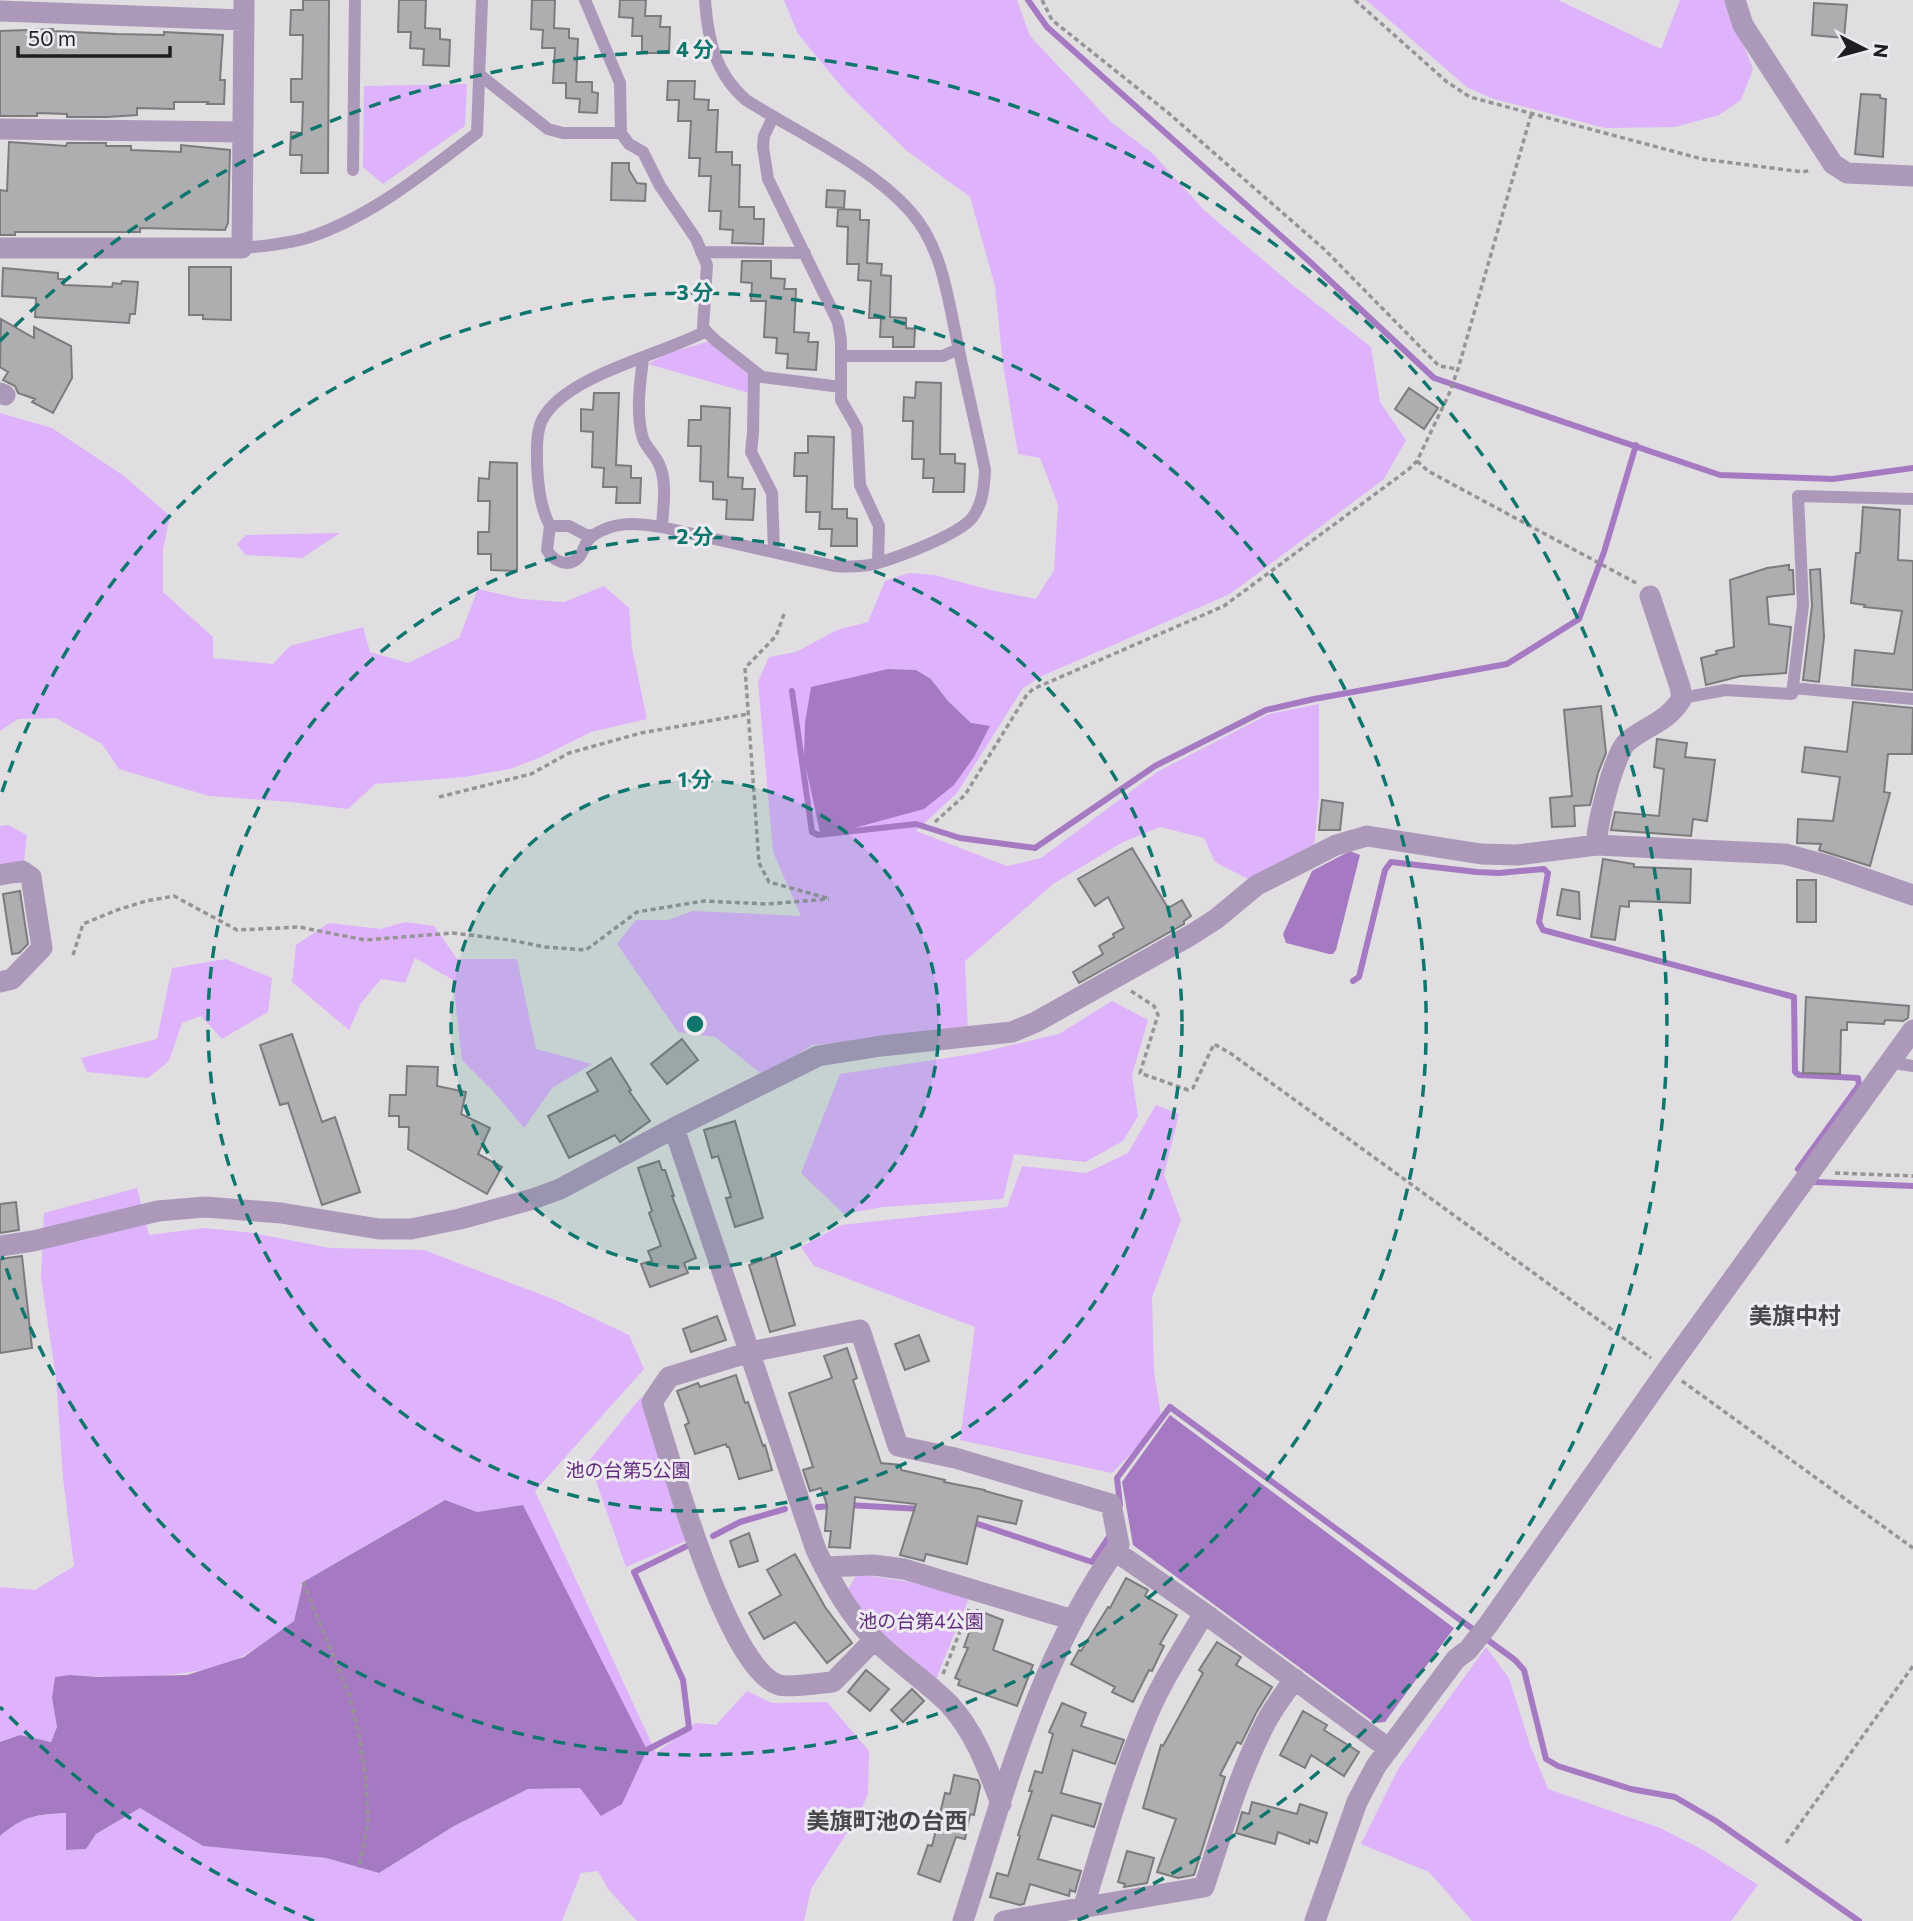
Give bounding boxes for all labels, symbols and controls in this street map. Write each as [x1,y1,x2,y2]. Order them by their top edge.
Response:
scale bar [18,14,170,58]
north arrow [1829,14,1899,84]
text: 50 m [28,25,76,50]
text: 4 分 [676,36,714,61]
text: N [1869,43,1894,59]
text: 3 分 [676,279,714,304]
text: 2 分 [677,523,713,548]
text: 1 分 [678,766,712,791]
centre of rings [683,1012,707,1036]
district label: 美旗中村 [1749,1301,1841,1329]
park label: 池の台第5公園 [566,1458,690,1481]
park label: 池の台第4公園 [858,1609,984,1632]
district label: 美旗町池の台西 [807,1806,968,1834]

